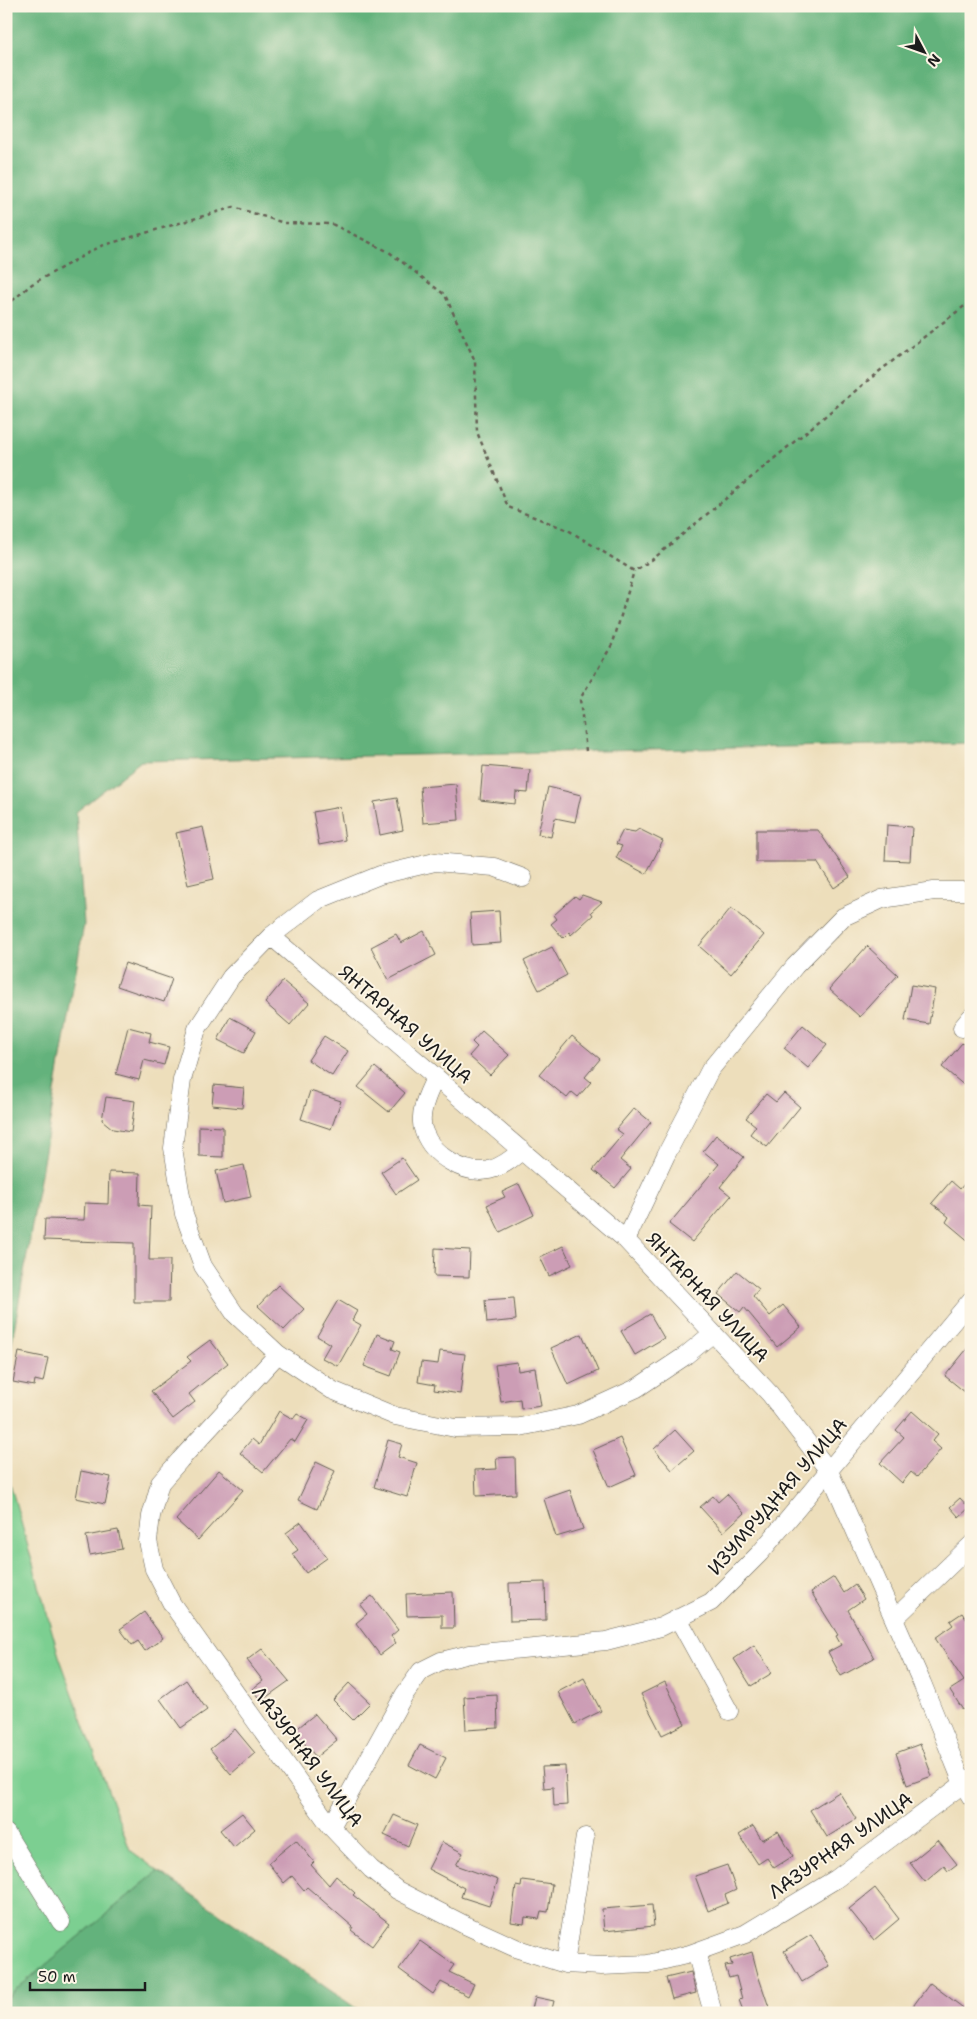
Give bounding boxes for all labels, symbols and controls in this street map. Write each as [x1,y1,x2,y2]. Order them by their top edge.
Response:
north arrow [900,28,950,78]
text: N [923,50,944,71]
street label: ЯНТАРНАЯ УЛИЦА [334,959,478,1089]
street label: ЯНТАРНАЯ УЛИЦА [641,1227,775,1368]
street label: ИЗУМРУДНАЯ УЛИЦА [702,1412,853,1580]
street label: ЛАЗУРНАЯ УЛИЦА [246,1681,369,1832]
street label: ЛАЗУРНАЯ УЛИЦА [763,1786,917,1904]
scale bar [30,1959,145,1991]
text: 50 m [38,1967,76,1987]

